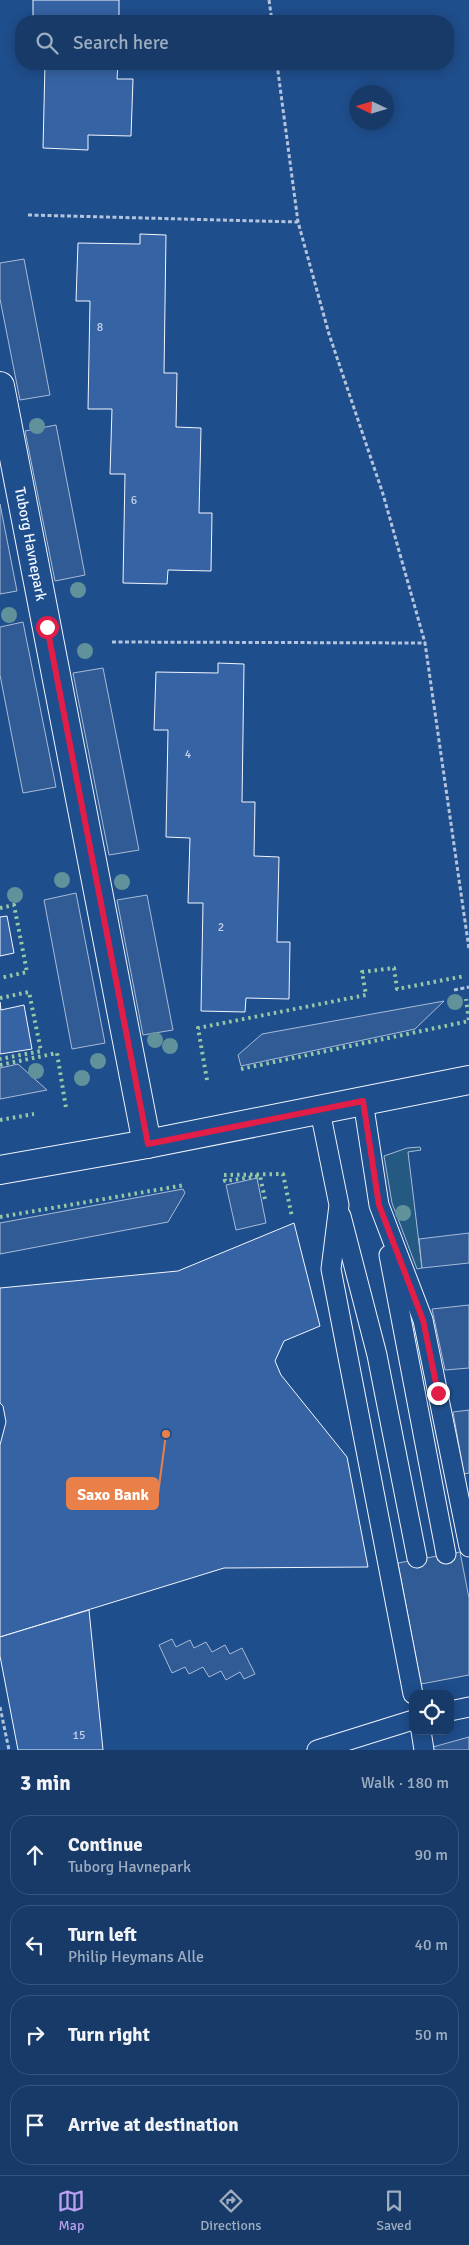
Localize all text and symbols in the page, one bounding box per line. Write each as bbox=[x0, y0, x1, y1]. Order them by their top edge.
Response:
search box bbox=[15, 15, 454, 70]
icon: search bbox=[33, 29, 61, 57]
text: Search here bbox=[73, 31, 169, 55]
north arrow bbox=[349, 85, 394, 130]
house number: 8 bbox=[97, 320, 103, 335]
street label: Tuborg Havnepark bbox=[11, 486, 51, 603]
house number: 6 bbox=[131, 493, 137, 508]
route start bbox=[36, 616, 59, 639]
house number: 4 bbox=[185, 747, 192, 762]
house number: 2 bbox=[218, 920, 224, 935]
route end bbox=[427, 1382, 450, 1405]
callout: Saxo Bank bbox=[67, 1478, 158, 1509]
text: Saxo Bank bbox=[77, 1485, 149, 1505]
map controls bbox=[409, 1690, 454, 1735]
button: locate bbox=[409, 1690, 454, 1735]
house number: 15 bbox=[73, 1728, 85, 1743]
text: 3 min bbox=[20, 1770, 71, 1796]
text: Walk · 180 m bbox=[361, 1773, 449, 1793]
text: Continue bbox=[68, 1833, 143, 1857]
icon: ahead bbox=[21, 1841, 49, 1869]
text: 90 m bbox=[414, 1845, 448, 1865]
text: Tuborg Havnepark bbox=[68, 1857, 191, 1877]
text: Turn left bbox=[68, 1923, 137, 1947]
icon: left bbox=[21, 1931, 49, 1959]
text: 40 m bbox=[414, 1935, 448, 1955]
text: Philip Heymans Alle bbox=[68, 1947, 204, 1967]
icon: right bbox=[21, 2021, 49, 2049]
text: Turn right bbox=[68, 2023, 150, 2047]
text: 50 m bbox=[414, 2025, 448, 2045]
icon: arrive bbox=[21, 2111, 49, 2139]
text: Arrive at destination bbox=[68, 2113, 239, 2137]
tab: Map bbox=[57, 2187, 85, 2234]
tab: Directions bbox=[200, 2187, 261, 2234]
tab: Saved bbox=[376, 2187, 412, 2234]

